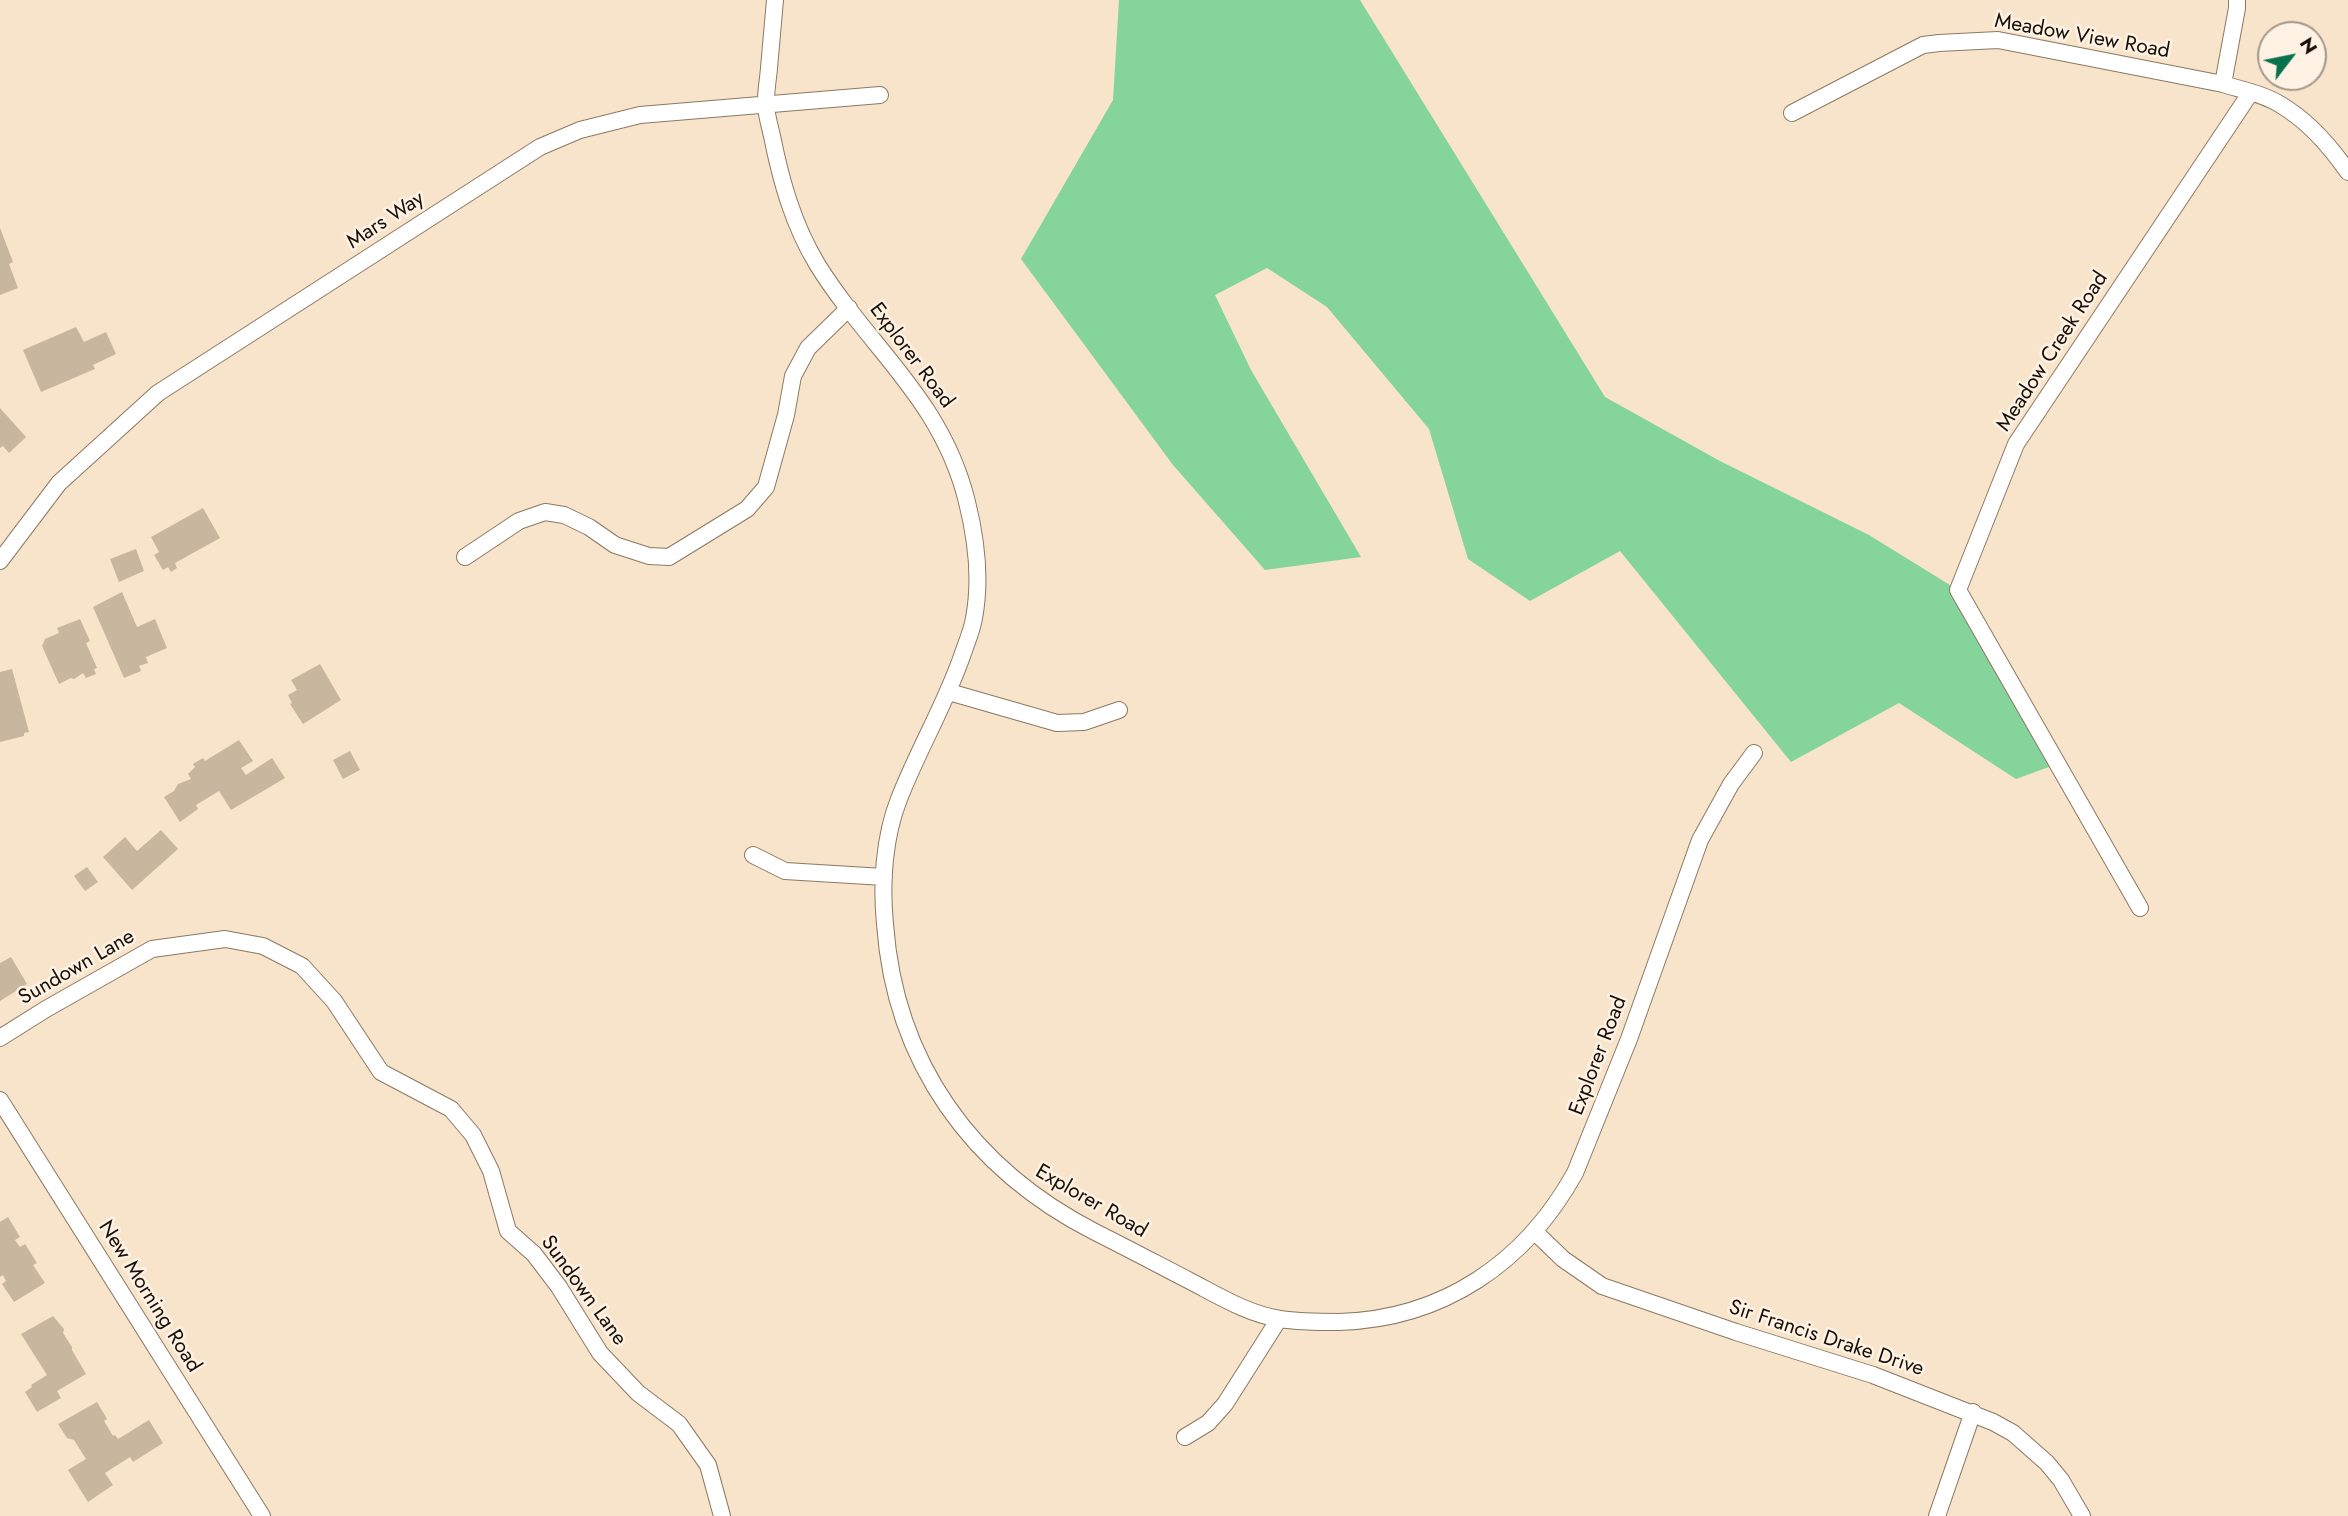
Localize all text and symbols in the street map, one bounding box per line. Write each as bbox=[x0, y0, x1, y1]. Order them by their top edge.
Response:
street label: Meadow View Road bbox=[1992, 9, 2172, 65]
north arrow bbox=[2257, 21, 2327, 91]
text: N bbox=[2293, 32, 2324, 59]
street label: Mars Way bbox=[343, 187, 429, 255]
street label: Meadow Creek Road bbox=[1992, 267, 2114, 437]
street label: Explorer Road bbox=[863, 298, 959, 414]
street label: Sundown Lane bbox=[15, 925, 139, 1011]
street label: Explorer Road bbox=[1565, 993, 1633, 1119]
street label: Explorer Road bbox=[1031, 1160, 1151, 1244]
street label: New Morning Road bbox=[92, 1216, 206, 1378]
street label: Sundown Lane bbox=[535, 1231, 631, 1351]
street label: Sir Francis Drake Drive bbox=[1725, 1296, 1927, 1382]

